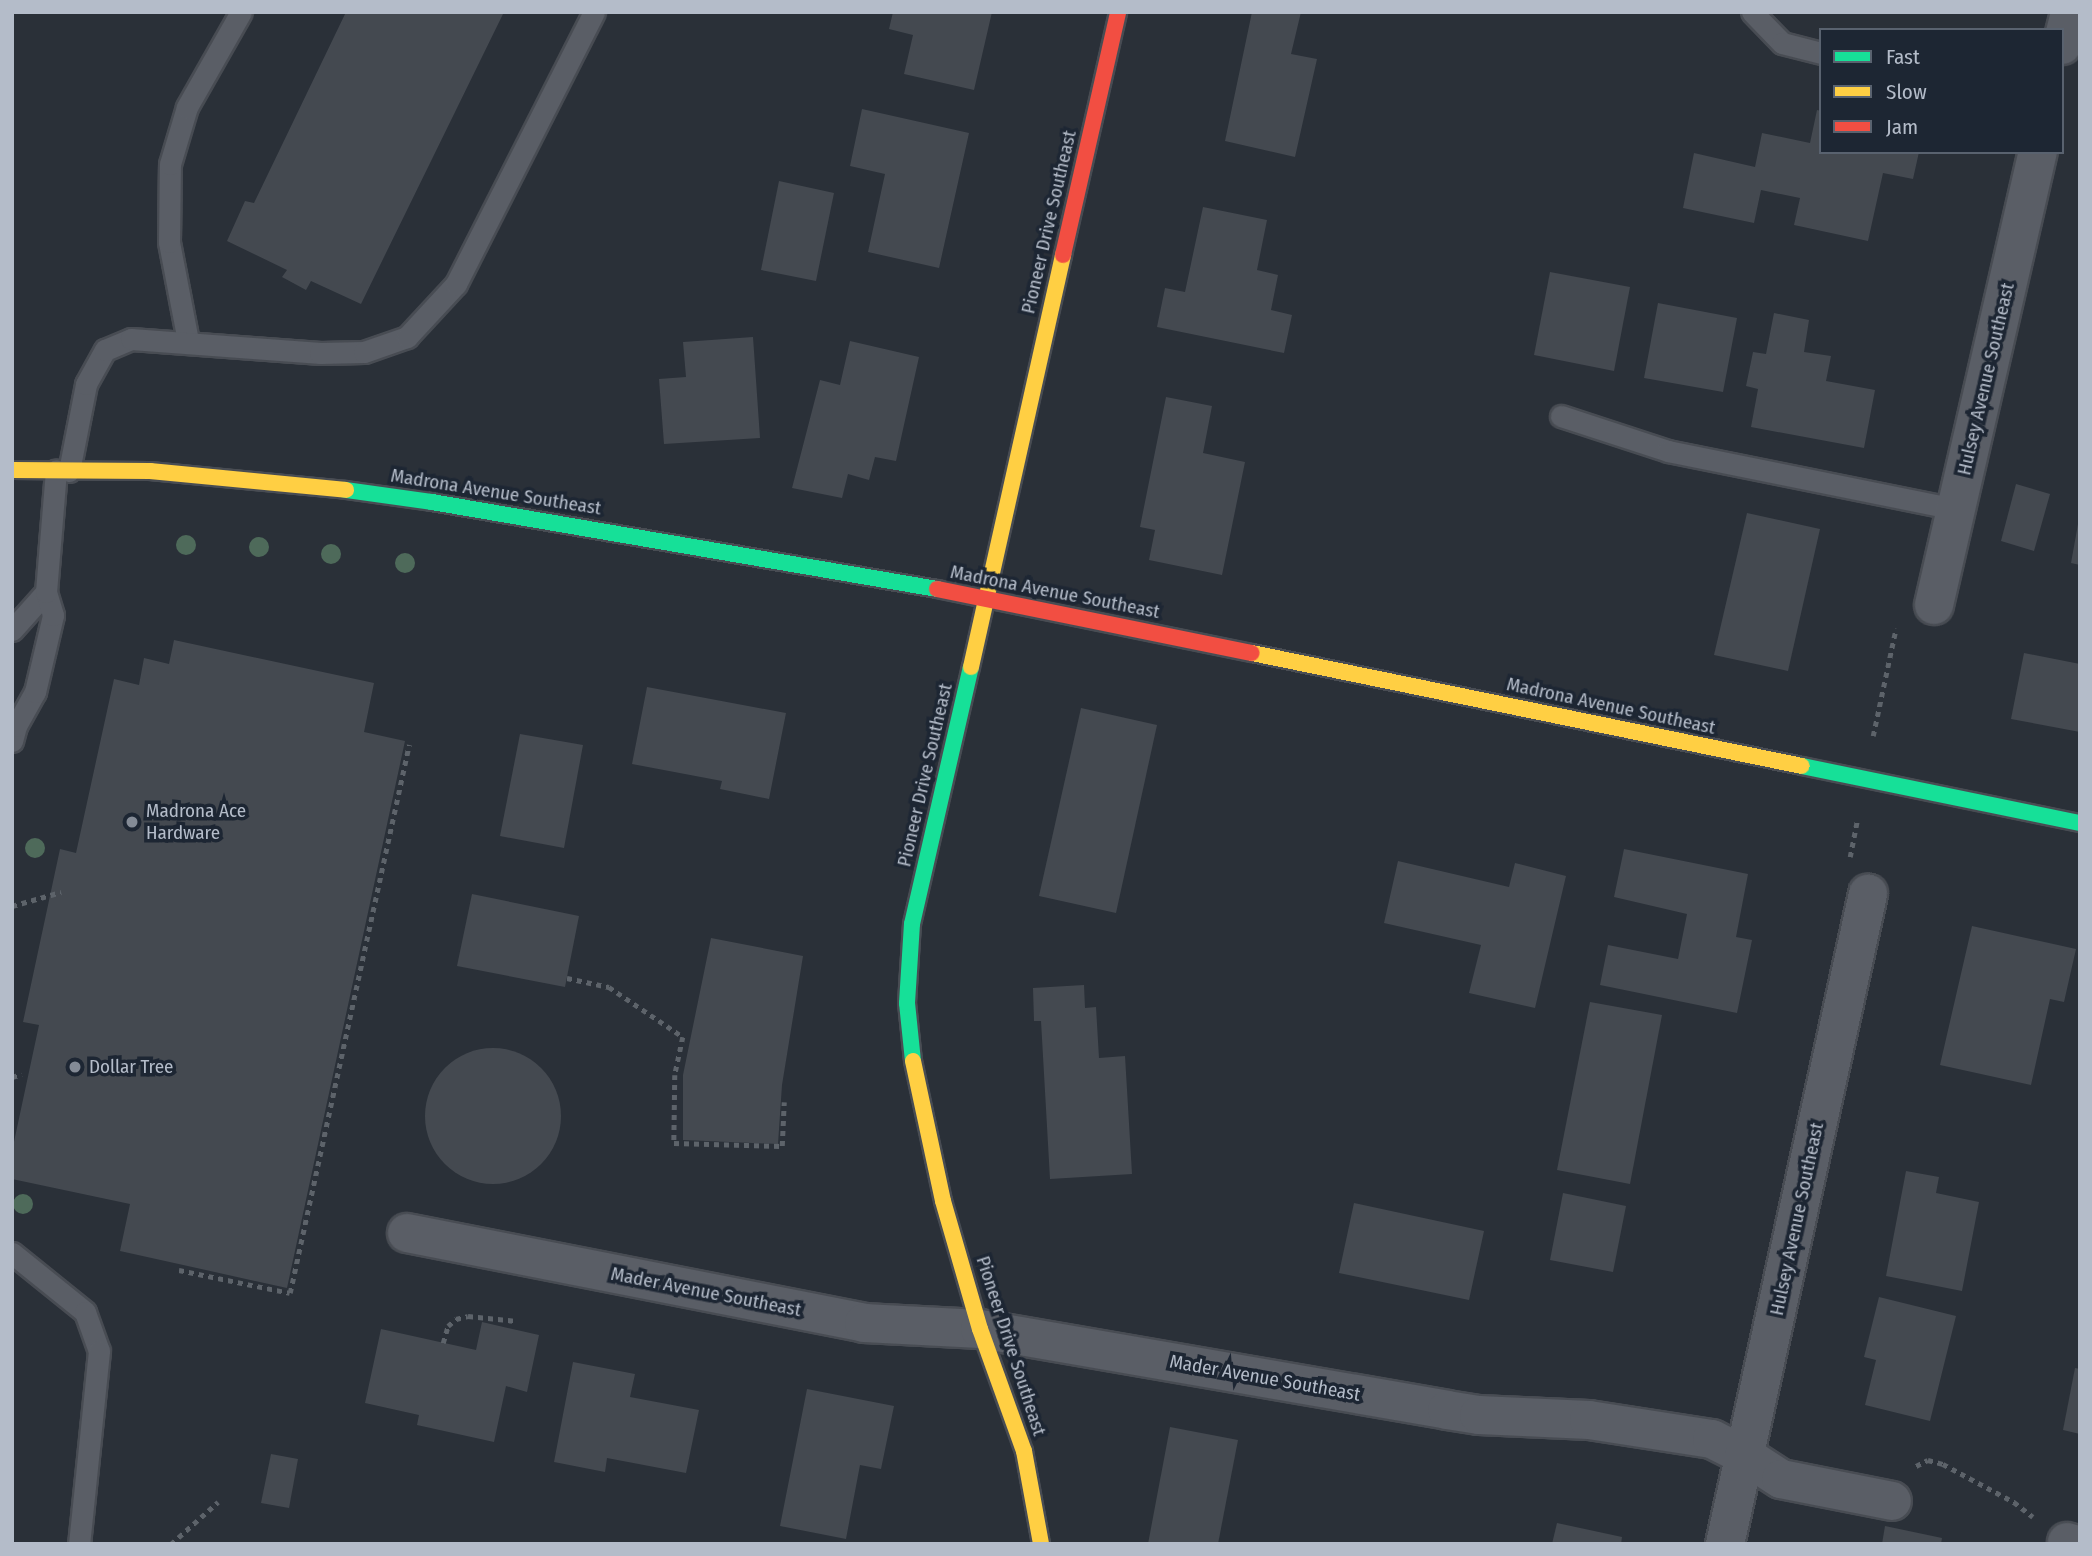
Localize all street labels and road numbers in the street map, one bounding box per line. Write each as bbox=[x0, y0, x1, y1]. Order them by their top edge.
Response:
street label: Pioneer Drive Southeast bbox=[1017, 128, 1081, 316]
street label: Hulsey Avenue Southeast bbox=[1953, 281, 2019, 477]
street label: Madrona Avenue Southeast bbox=[389, 464, 603, 520]
street label: Madrona Avenue Southeast bbox=[948, 561, 1162, 623]
street label: Madrona Avenue Southeast bbox=[1505, 673, 1717, 739]
street label: Pioneer Drive Southeast bbox=[893, 681, 957, 869]
street label: Hulsey Avenue Southeast bbox=[1765, 1120, 1829, 1318]
street label: Pioneer Drive Southeast bbox=[971, 1253, 1051, 1439]
street label: Mader Avenue Southeast bbox=[609, 1262, 803, 1322]
street label: Mader Avenue Southeast bbox=[1168, 1350, 1362, 1406]

